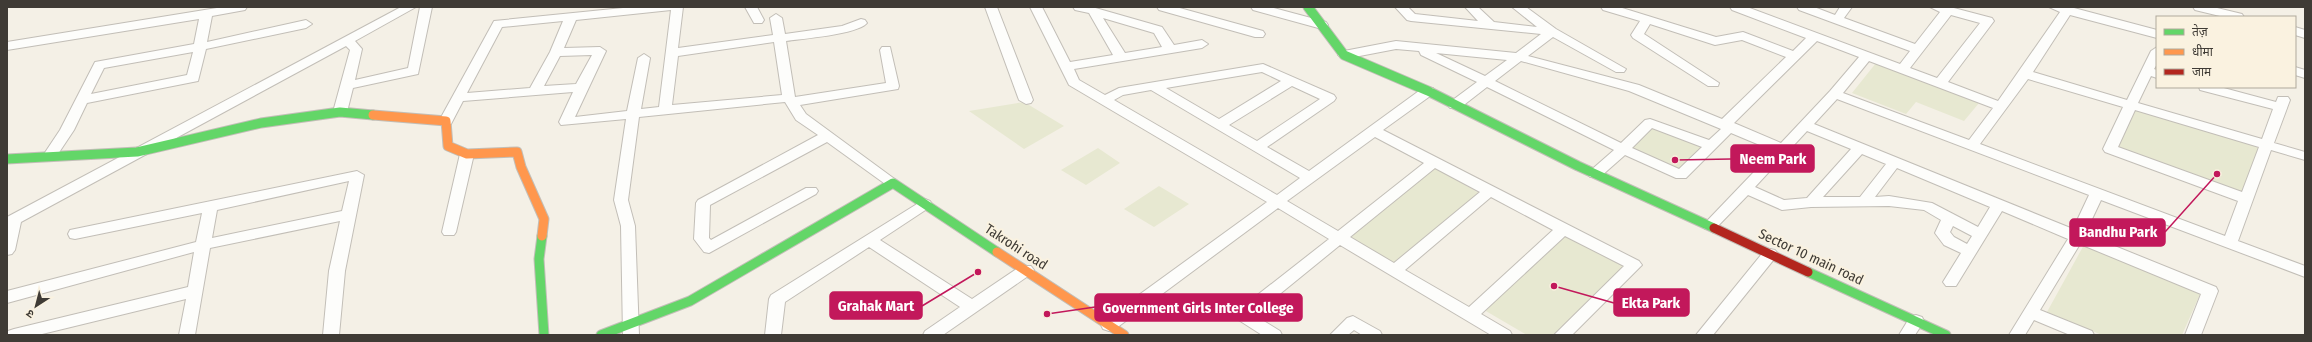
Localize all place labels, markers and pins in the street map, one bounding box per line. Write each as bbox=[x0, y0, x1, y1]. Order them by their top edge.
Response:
callout: Neem Park bbox=[1731, 145, 1814, 172]
callout: Bandhu Park bbox=[2070, 219, 2165, 246]
callout: Ekta Park bbox=[1614, 289, 1689, 316]
callout: Grahak Mart bbox=[830, 292, 922, 319]
callout: Government Girls Inter College bbox=[1095, 294, 1302, 321]

